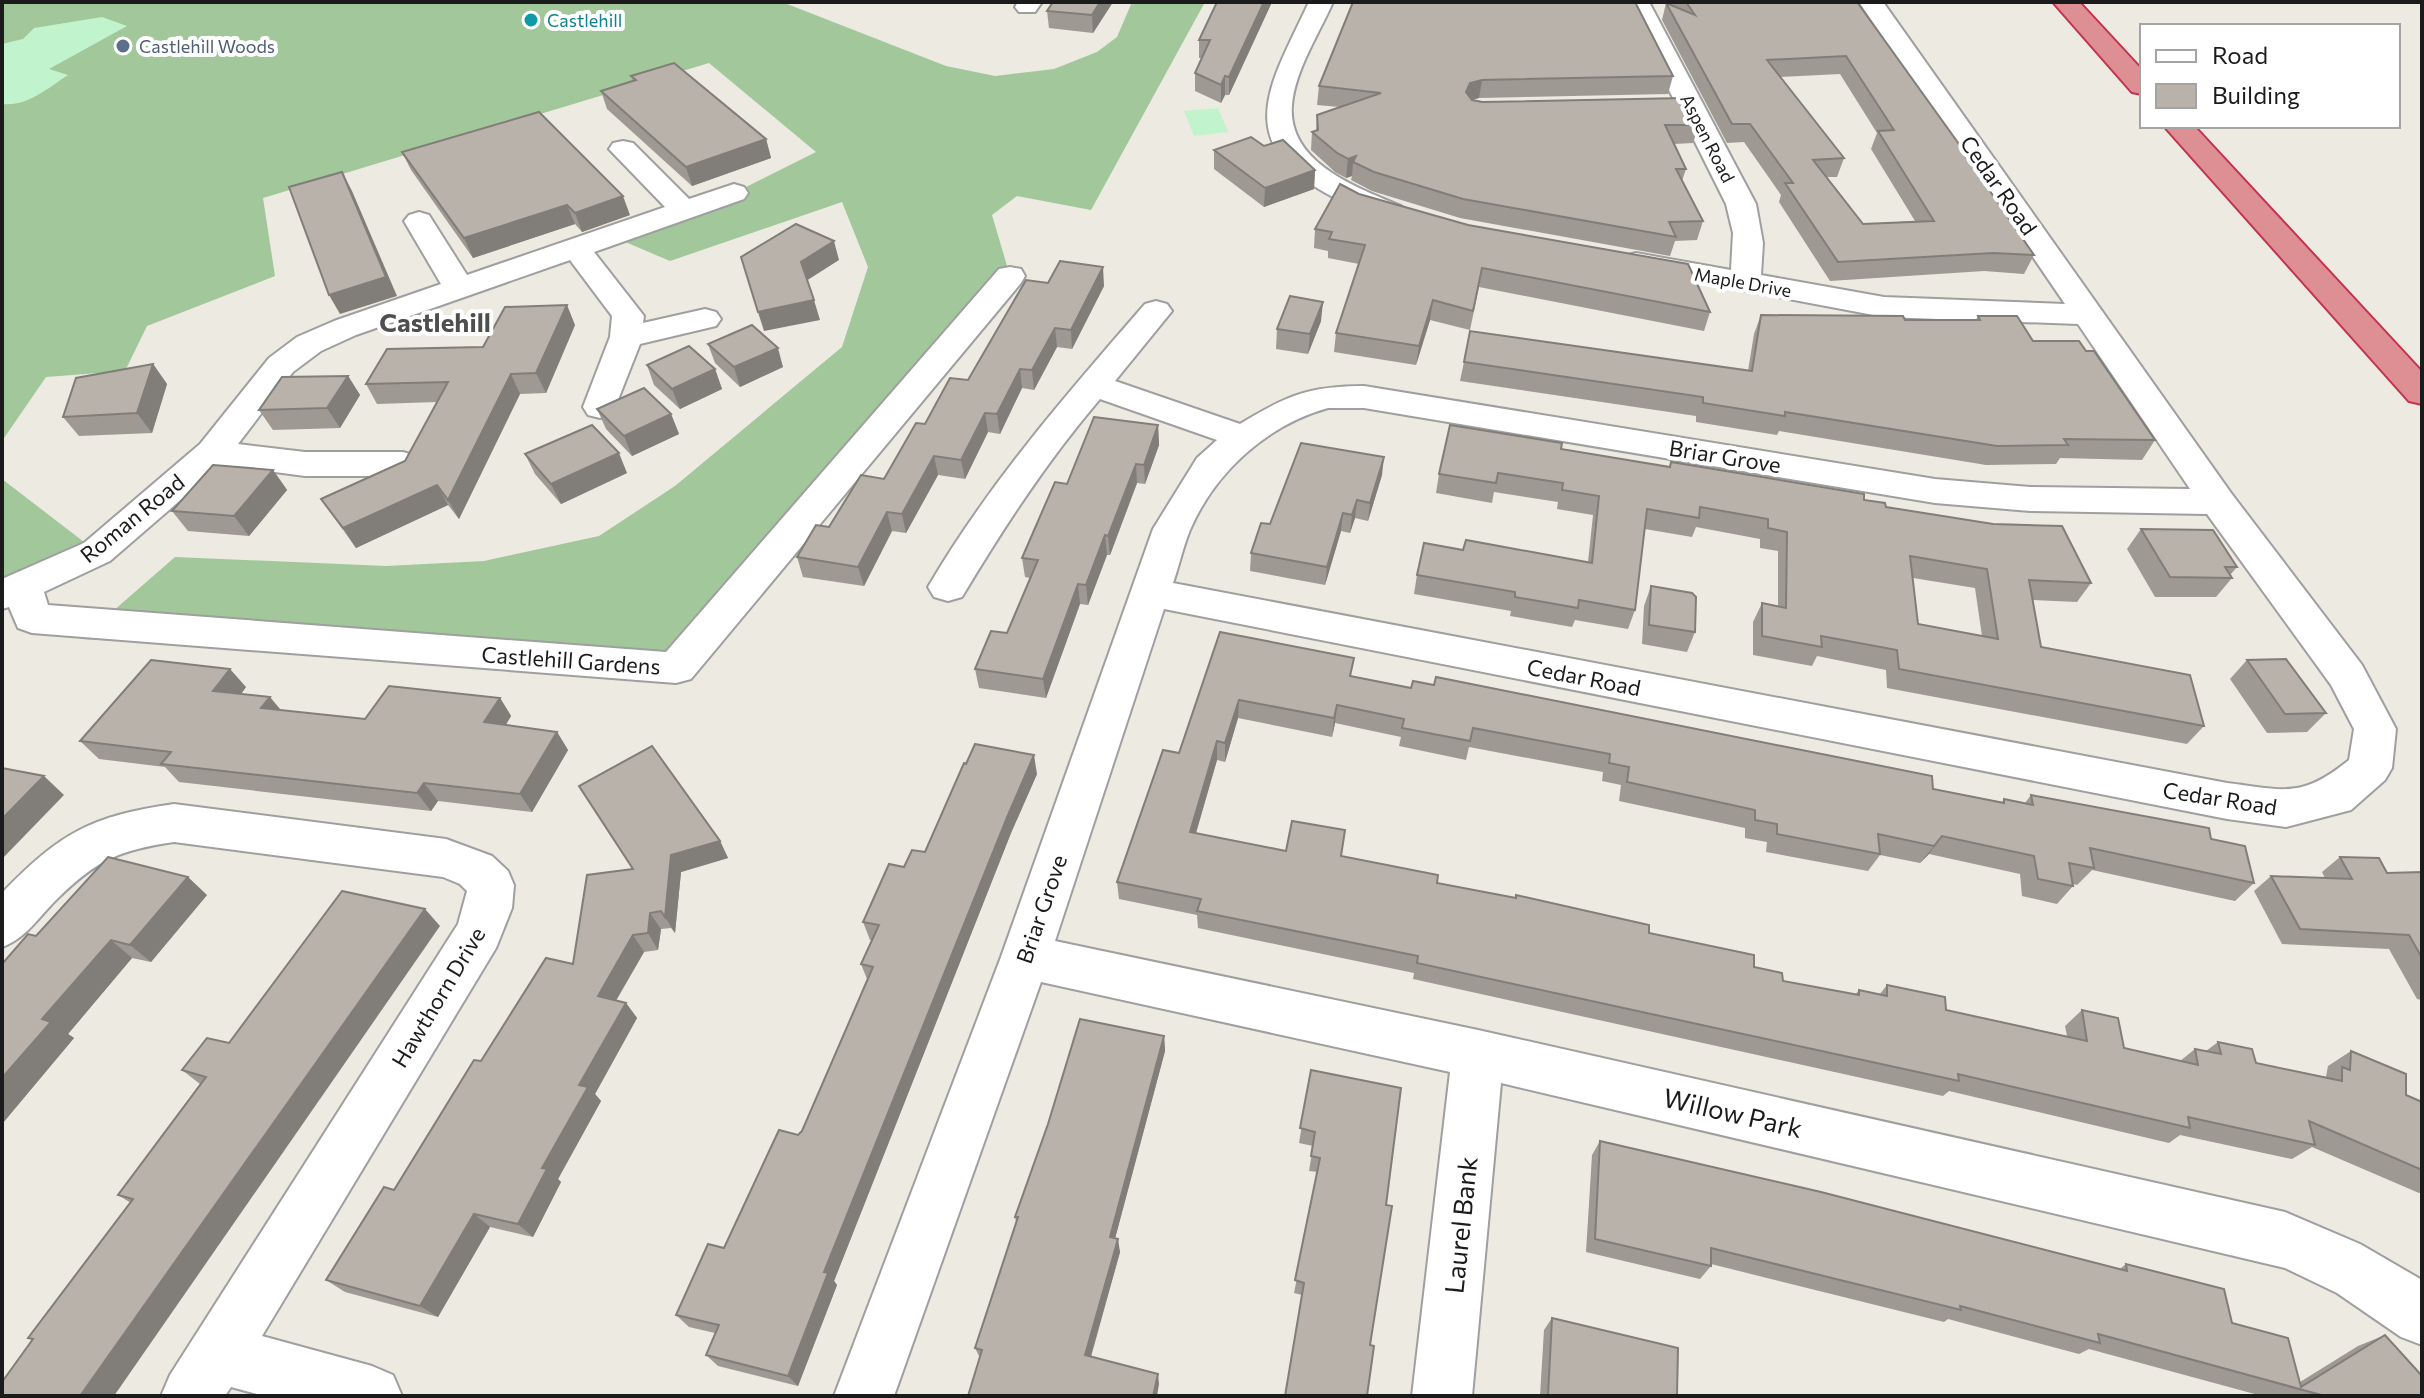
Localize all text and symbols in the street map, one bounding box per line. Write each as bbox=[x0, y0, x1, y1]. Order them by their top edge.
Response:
place label: Castlehill bbox=[547, 9, 622, 31]
marker: Castlehill bbox=[522, 11, 540, 29]
legend bbox=[2140, 24, 2400, 128]
place label: Castlehill Woods bbox=[139, 35, 275, 57]
marker: Castlehill Woods bbox=[114, 37, 132, 55]
text: Road bbox=[2212, 40, 2268, 69]
text: Building bbox=[2212, 80, 2300, 109]
street label: Aspen Road bbox=[1676, 90, 1740, 186]
street label: Cedar Road bbox=[1955, 130, 2043, 240]
street label: Maple Drive bbox=[1693, 263, 1793, 301]
district label: Castlehill bbox=[379, 306, 491, 337]
street label: Briar Grove bbox=[1667, 434, 1783, 478]
street label: Roman Road bbox=[75, 468, 189, 568]
street label: Castlehill Gardens bbox=[481, 640, 661, 680]
street label: Cedar Road bbox=[1525, 653, 1643, 701]
street label: Cedar Road bbox=[2161, 776, 2279, 820]
street label: Briar Grove bbox=[1010, 851, 1072, 967]
street label: Hawthorn Drive bbox=[386, 922, 490, 1072]
street label: Willow Park bbox=[1660, 1081, 1806, 1143]
street label: Laurel Bank bbox=[1437, 1155, 1483, 1295]

